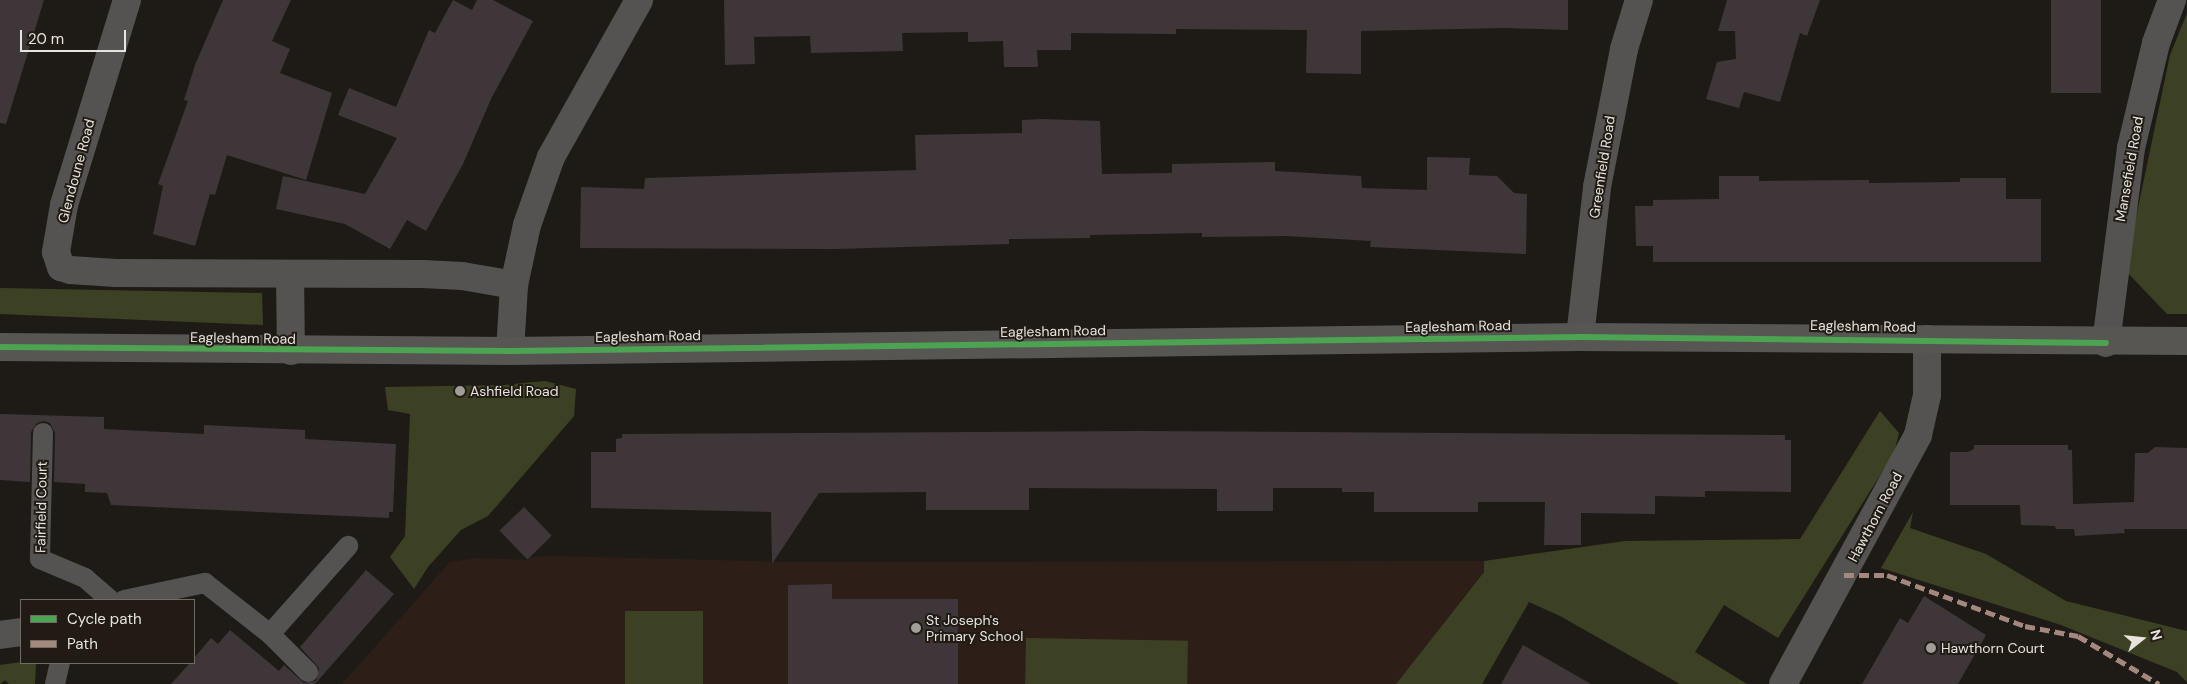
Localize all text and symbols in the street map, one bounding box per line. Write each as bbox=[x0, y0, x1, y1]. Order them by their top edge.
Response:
scale bar bbox=[22, 20, 129, 52]
text: 20 m bbox=[28, 29, 64, 49]
street label: Greenfield Road bbox=[1586, 115, 1618, 219]
street label: Mansefield Road bbox=[2111, 115, 2147, 223]
street label: Glendoune Road bbox=[54, 117, 98, 225]
street label: Eaglesham Road bbox=[1405, 317, 1511, 335]
street label: Eaglesham Road bbox=[1810, 317, 1916, 335]
street label: Eaglesham Road bbox=[1000, 322, 1106, 340]
street label: Eaglesham Road bbox=[595, 327, 701, 345]
street label: Eaglesham Road bbox=[190, 329, 296, 347]
place label: Ashfield Road bbox=[470, 383, 558, 399]
marker: Ashfield Road bbox=[454, 385, 466, 397]
street label: Fairfield Court bbox=[32, 461, 50, 553]
street label: Hawthorn Road bbox=[1844, 469, 1906, 565]
legend bbox=[20, 599, 195, 664]
text: Cycle path bbox=[67, 609, 142, 629]
place label: St Joseph's Primary School bbox=[926, 612, 1023, 644]
north arrow bbox=[2117, 614, 2167, 664]
marker: St Joseph's Primary School bbox=[910, 622, 922, 634]
text: N bbox=[2146, 627, 2166, 642]
text: Path bbox=[67, 634, 98, 654]
place label: Hawthorn Court bbox=[1941, 640, 2045, 656]
marker: Hawthorn Court bbox=[1925, 642, 1937, 654]

